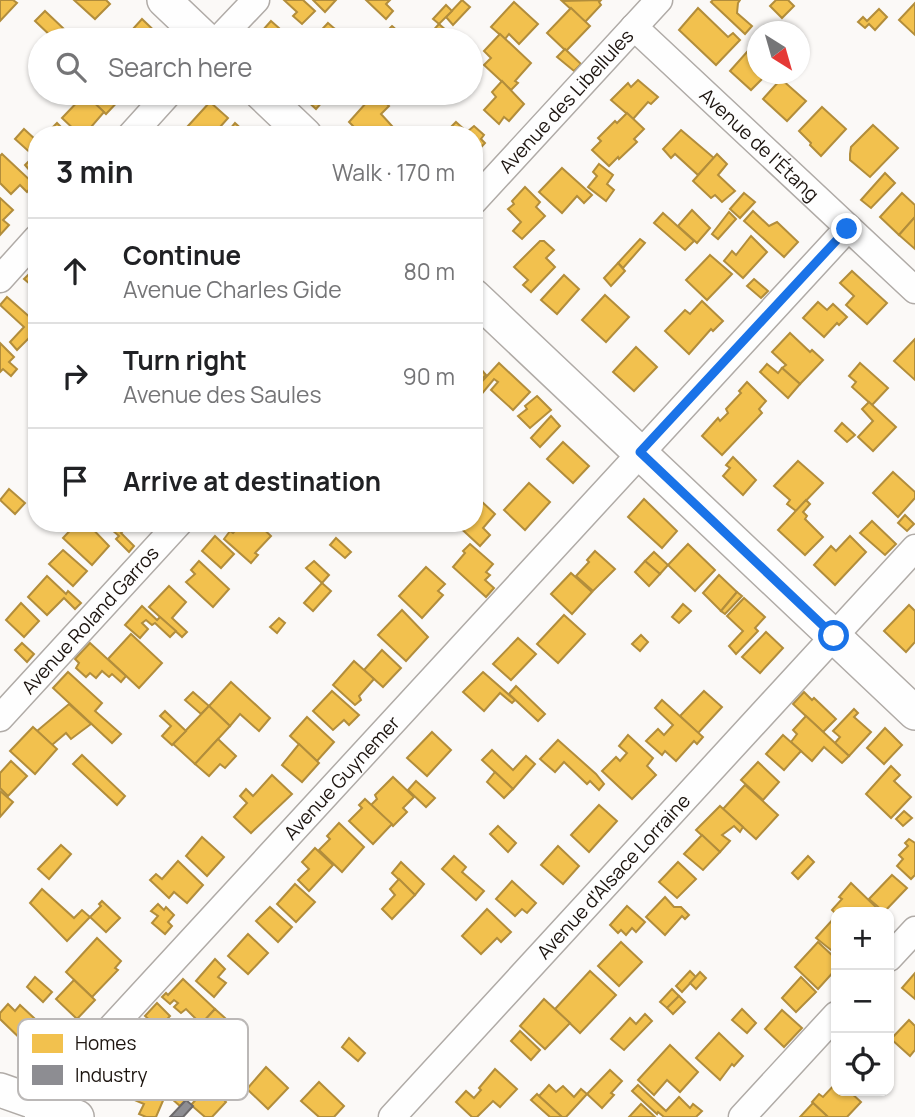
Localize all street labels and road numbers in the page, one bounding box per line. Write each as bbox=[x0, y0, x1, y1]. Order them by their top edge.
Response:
street label: Avenue des Libellules bbox=[493, 23, 639, 179]
street label: Avenue de l'Étang bbox=[694, 82, 825, 207]
street label: Avenue Roland Garros bbox=[15, 540, 164, 700]
street label: Avenue Guynemer bbox=[278, 710, 405, 845]
street label: Avenue d'Alsace Lorraine bbox=[531, 788, 696, 964]

